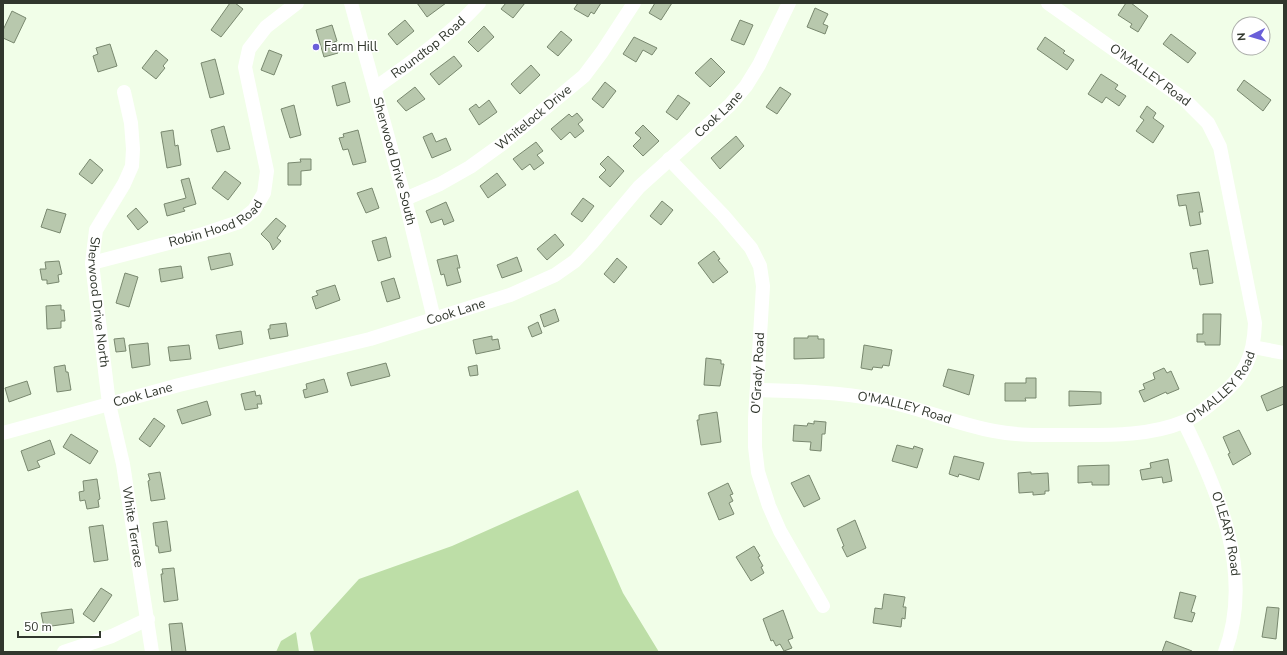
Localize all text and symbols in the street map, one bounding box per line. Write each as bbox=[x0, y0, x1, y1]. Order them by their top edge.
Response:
street label: Roundtop Road bbox=[387, 12, 470, 83]
north arrow bbox=[1231, 16, 1271, 56]
text: N bbox=[1234, 32, 1249, 42]
place label: Farm Hill bbox=[324, 38, 378, 56]
street label: O'MALLEY Road bbox=[1106, 39, 1194, 111]
marker: Farm Hill bbox=[311, 42, 321, 52]
street label: Whitelock Drive bbox=[492, 81, 576, 155]
street label: Cook Lane bbox=[690, 87, 747, 142]
street label: Sherwood Drive South bbox=[368, 95, 420, 227]
street label: Robin Hood Road bbox=[167, 196, 267, 252]
street label: Sherwood Drive North bbox=[83, 236, 114, 368]
street label: Cook Lane bbox=[424, 294, 488, 330]
street label: O'Grady Road bbox=[747, 332, 769, 414]
street label: O'MALLEY Road bbox=[1183, 349, 1260, 428]
street label: Cook Lane bbox=[111, 378, 175, 412]
street label: O'MALLEY Road bbox=[856, 387, 954, 428]
street label: White Terrace bbox=[118, 485, 148, 569]
street label: O'LEARY Road bbox=[1207, 489, 1244, 577]
scale bar bbox=[18, 613, 100, 639]
text: 50 m bbox=[24, 619, 52, 635]

